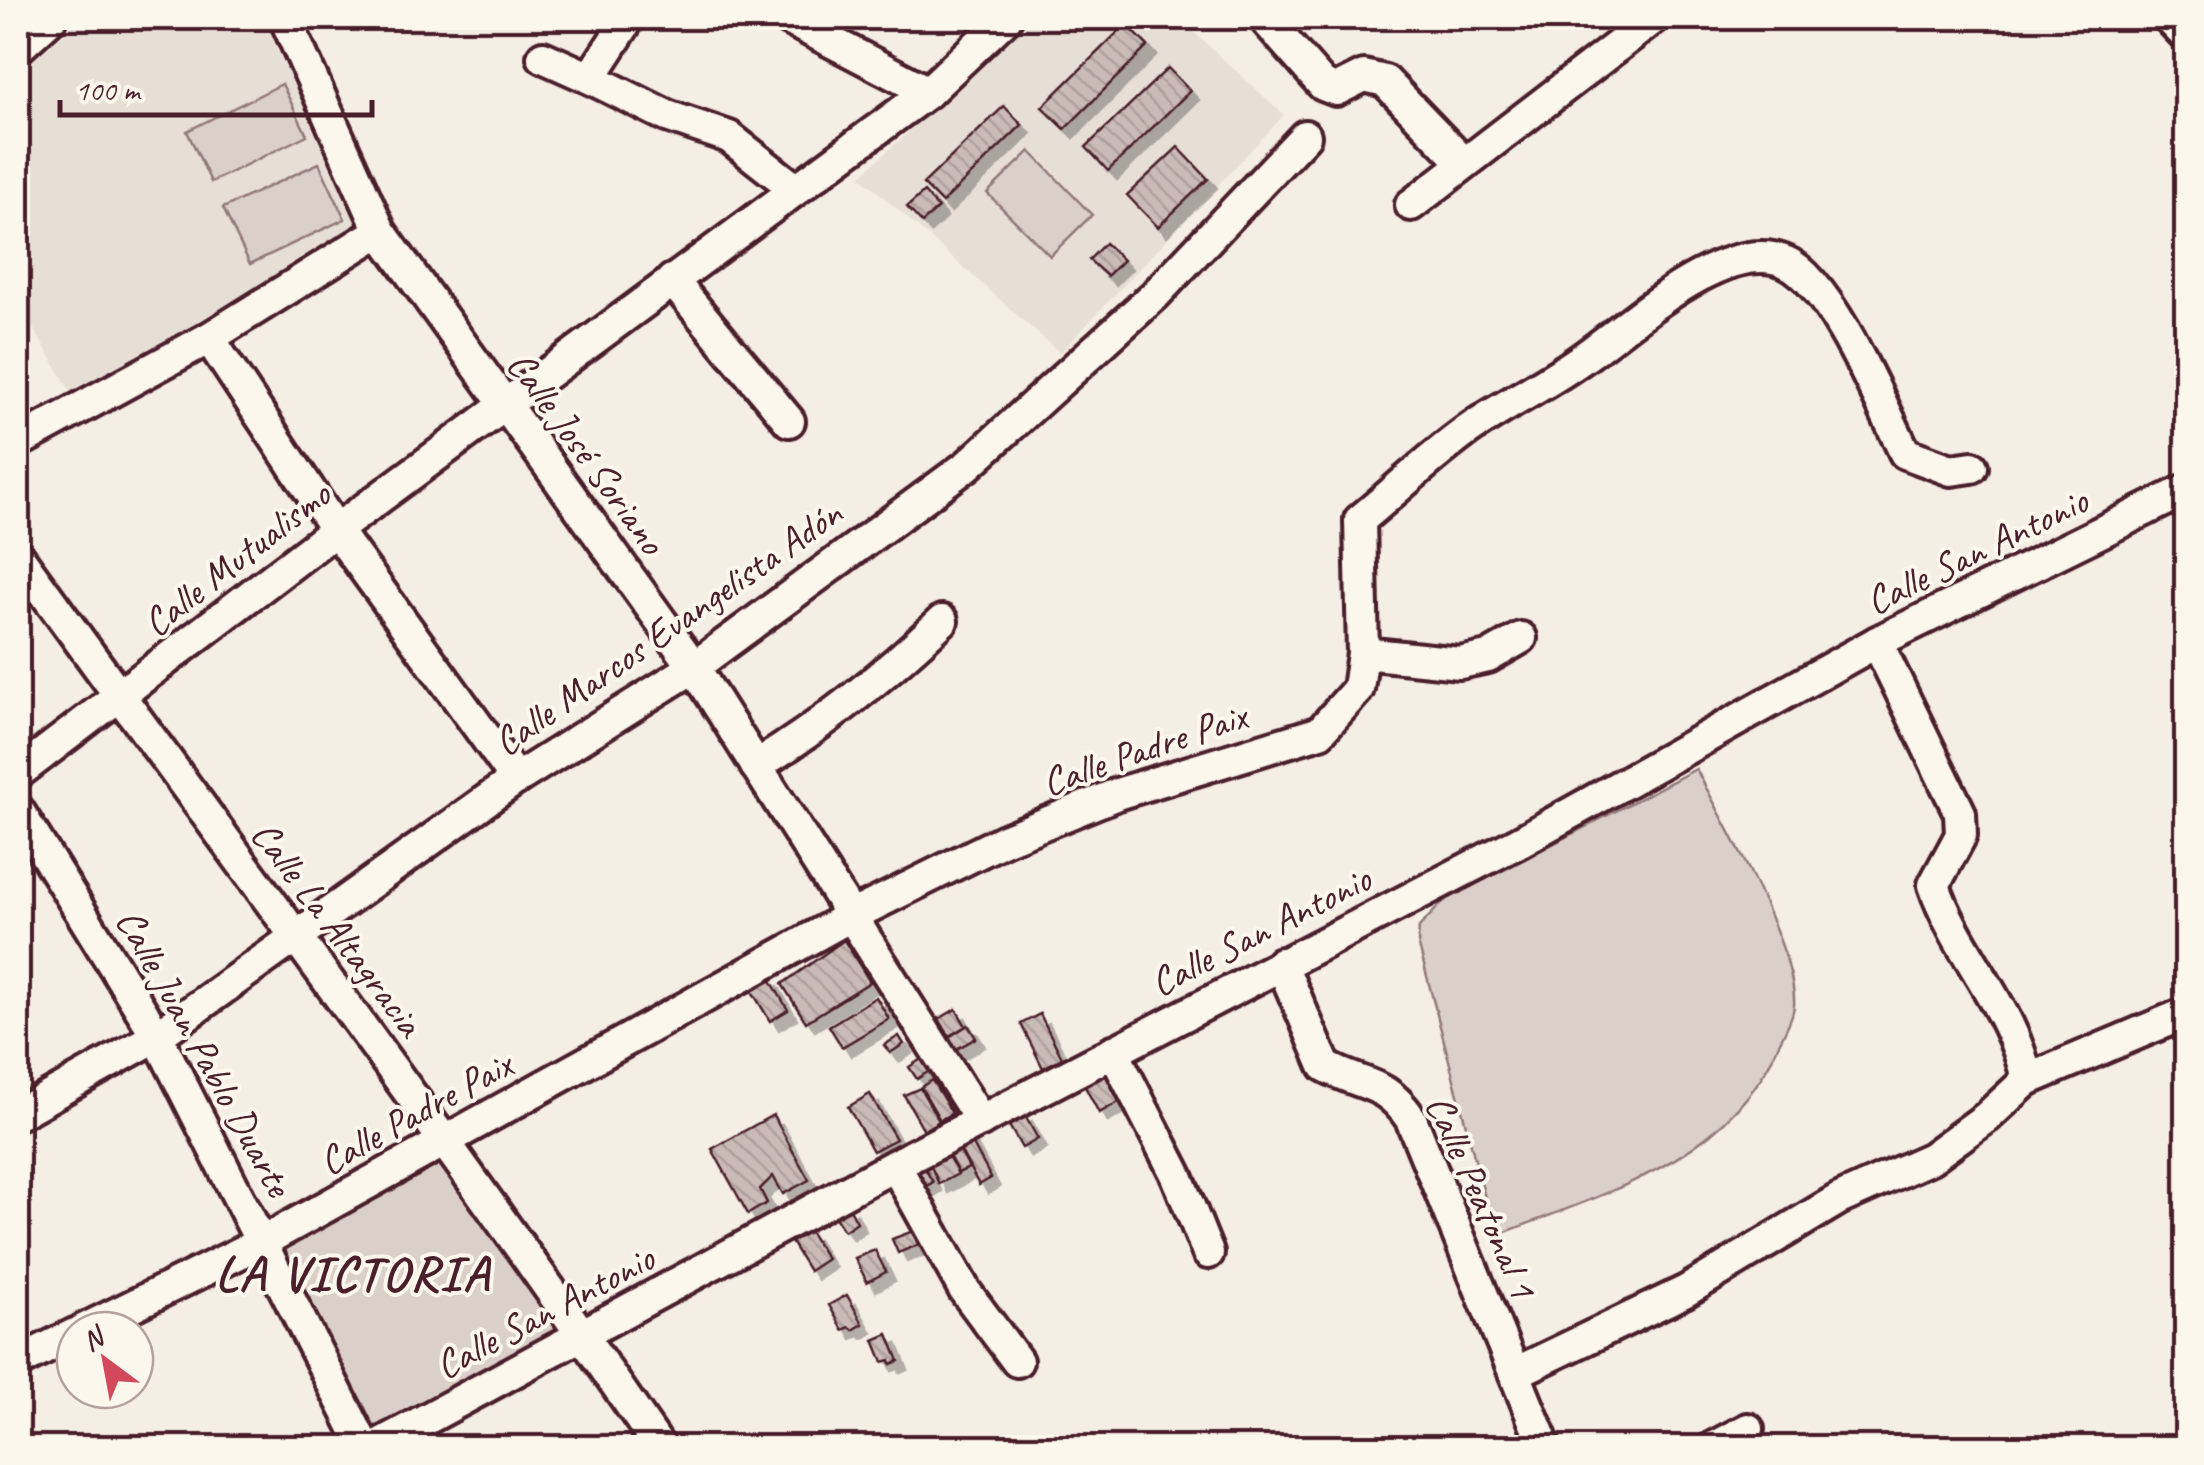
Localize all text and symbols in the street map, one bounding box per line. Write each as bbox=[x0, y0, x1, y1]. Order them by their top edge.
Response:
scale bar bbox=[60, 55, 372, 117]
text: 100 m bbox=[75, 71, 142, 109]
street label: Calle José Soriano bbox=[496, 341, 678, 565]
street label: Calle Mutualismo bbox=[133, 469, 342, 648]
street label: Calle San Antonio bbox=[1857, 475, 2097, 626]
street label: Calle Marcos Evangelista Adón bbox=[484, 488, 852, 767]
street label: Calle Padre Paix bbox=[1035, 690, 1256, 807]
street label: Calle La Altagracia bbox=[240, 811, 436, 1048]
street label: Calle San Antonio bbox=[1142, 853, 1381, 1008]
street label: Calle Juan Pablo Duarte bbox=[105, 900, 305, 1207]
street label: Calle Padre Paix bbox=[310, 1038, 524, 1186]
street label: Calle Peatonal 1 bbox=[1414, 1087, 1549, 1308]
street label: Calle San Antonio bbox=[426, 1232, 664, 1390]
district label: LA VICTORIA bbox=[215, 1242, 492, 1305]
north arrow bbox=[55, 1310, 155, 1410]
text: N bbox=[75, 1317, 113, 1359]

